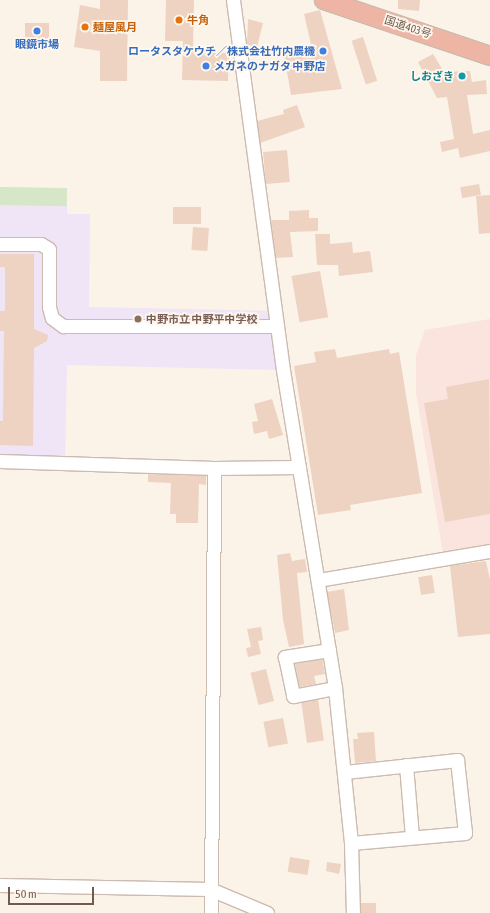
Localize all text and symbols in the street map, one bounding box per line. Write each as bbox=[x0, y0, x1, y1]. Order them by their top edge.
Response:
place label: 牛角 bbox=[187, 13, 209, 27]
street label: 国道403号 bbox=[383, 13, 433, 41]
marker: 牛角 bbox=[174, 15, 184, 25]
place label: 麺屋風月 bbox=[93, 20, 137, 34]
marker: 麺屋風月 bbox=[80, 22, 90, 32]
marker: 眼鏡市場 bbox=[32, 26, 42, 36]
place label: 眼鏡市場 bbox=[15, 37, 59, 51]
place label: ロータスタケウチ／株式会社竹内農機 bbox=[128, 44, 315, 58]
marker: ロータスタケウチ／株式会社竹内農機 bbox=[318, 46, 328, 56]
place label: メガネのナガタ 中野店 bbox=[214, 59, 326, 73]
marker: メガネのナガタ 中野店 bbox=[201, 61, 211, 71]
place label: しおざき bbox=[410, 69, 454, 83]
marker: しおざき bbox=[457, 71, 467, 81]
place label: 中野市立 中野平中学校 bbox=[146, 312, 258, 326]
marker: 中野市立 中野平中学校 bbox=[133, 314, 143, 324]
scale bar bbox=[10, 879, 96, 905]
text: 50 m bbox=[15, 887, 37, 901]

